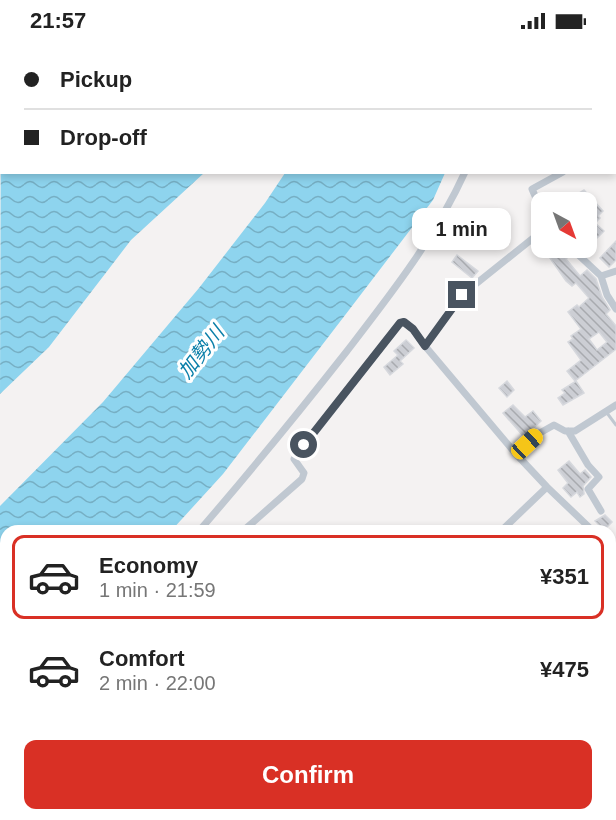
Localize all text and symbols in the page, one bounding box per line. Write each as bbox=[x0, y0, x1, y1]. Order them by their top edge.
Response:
text: 21:57 bbox=[30, 8, 86, 33]
text: Pickup bbox=[60, 67, 132, 92]
text: Drop-off bbox=[60, 125, 147, 150]
north arrow bbox=[531, 192, 597, 258]
map controls bbox=[531, 192, 597, 258]
callout: 1 min bbox=[412, 208, 512, 250]
text: 1 min bbox=[435, 218, 488, 240]
route end bbox=[448, 281, 475, 308]
water label: 加勢川 bbox=[174, 320, 229, 382]
car bbox=[508, 425, 546, 463]
route start bbox=[290, 431, 317, 458]
icon: car bbox=[27, 550, 81, 604]
text: Economy bbox=[99, 553, 198, 578]
text: ¥351 bbox=[540, 564, 589, 589]
text: 1 min · 21:59 bbox=[99, 579, 216, 601]
icon: car bbox=[27, 643, 81, 697]
text: Comfort bbox=[99, 646, 185, 671]
text: ¥475 bbox=[540, 657, 589, 682]
text: 2 min · 22:00 bbox=[99, 672, 216, 694]
button: Confirm bbox=[24, 740, 592, 809]

